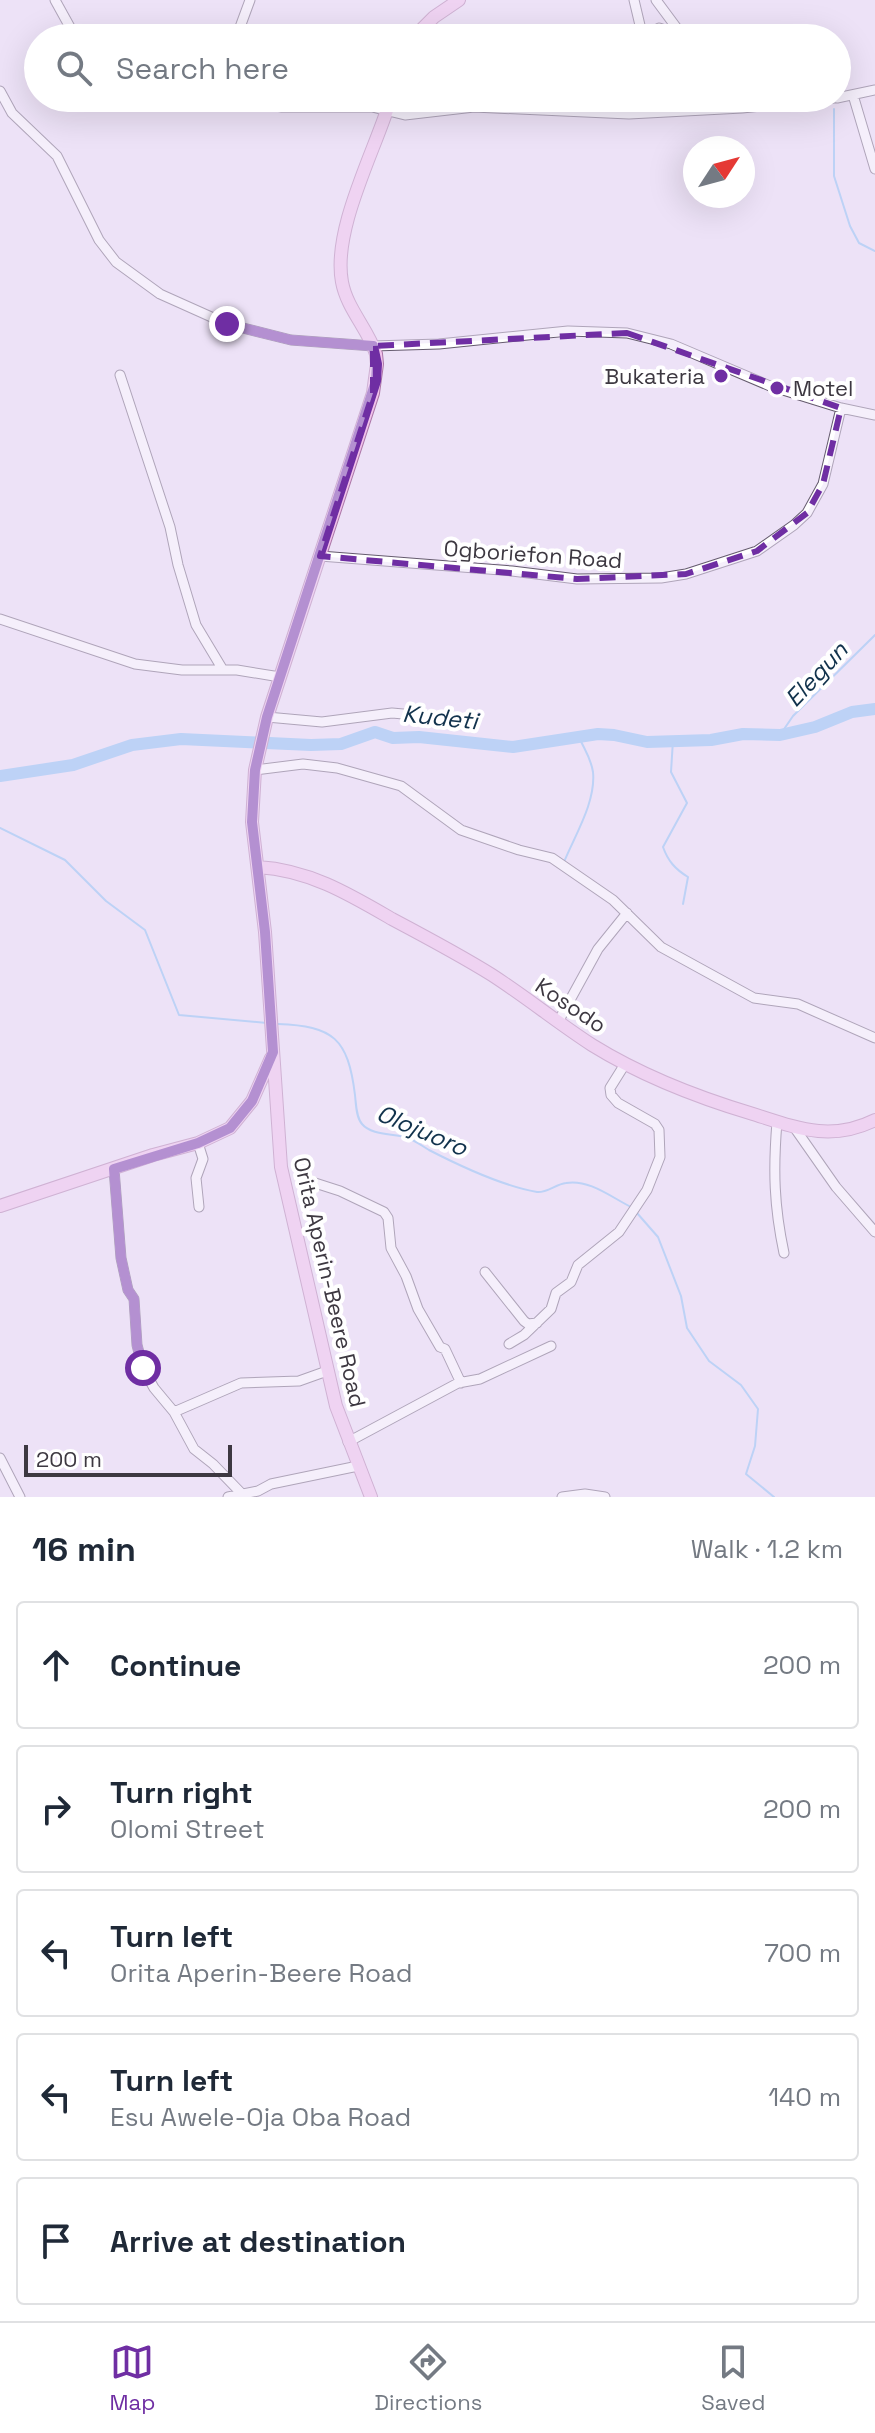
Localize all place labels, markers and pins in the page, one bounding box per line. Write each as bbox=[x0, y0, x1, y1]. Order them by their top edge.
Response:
place label: Bukateria bbox=[604, 362, 705, 390]
marker: Bukateria bbox=[712, 367, 730, 385]
place label: Motel bbox=[793, 374, 853, 402]
marker: Motel bbox=[768, 379, 786, 397]

